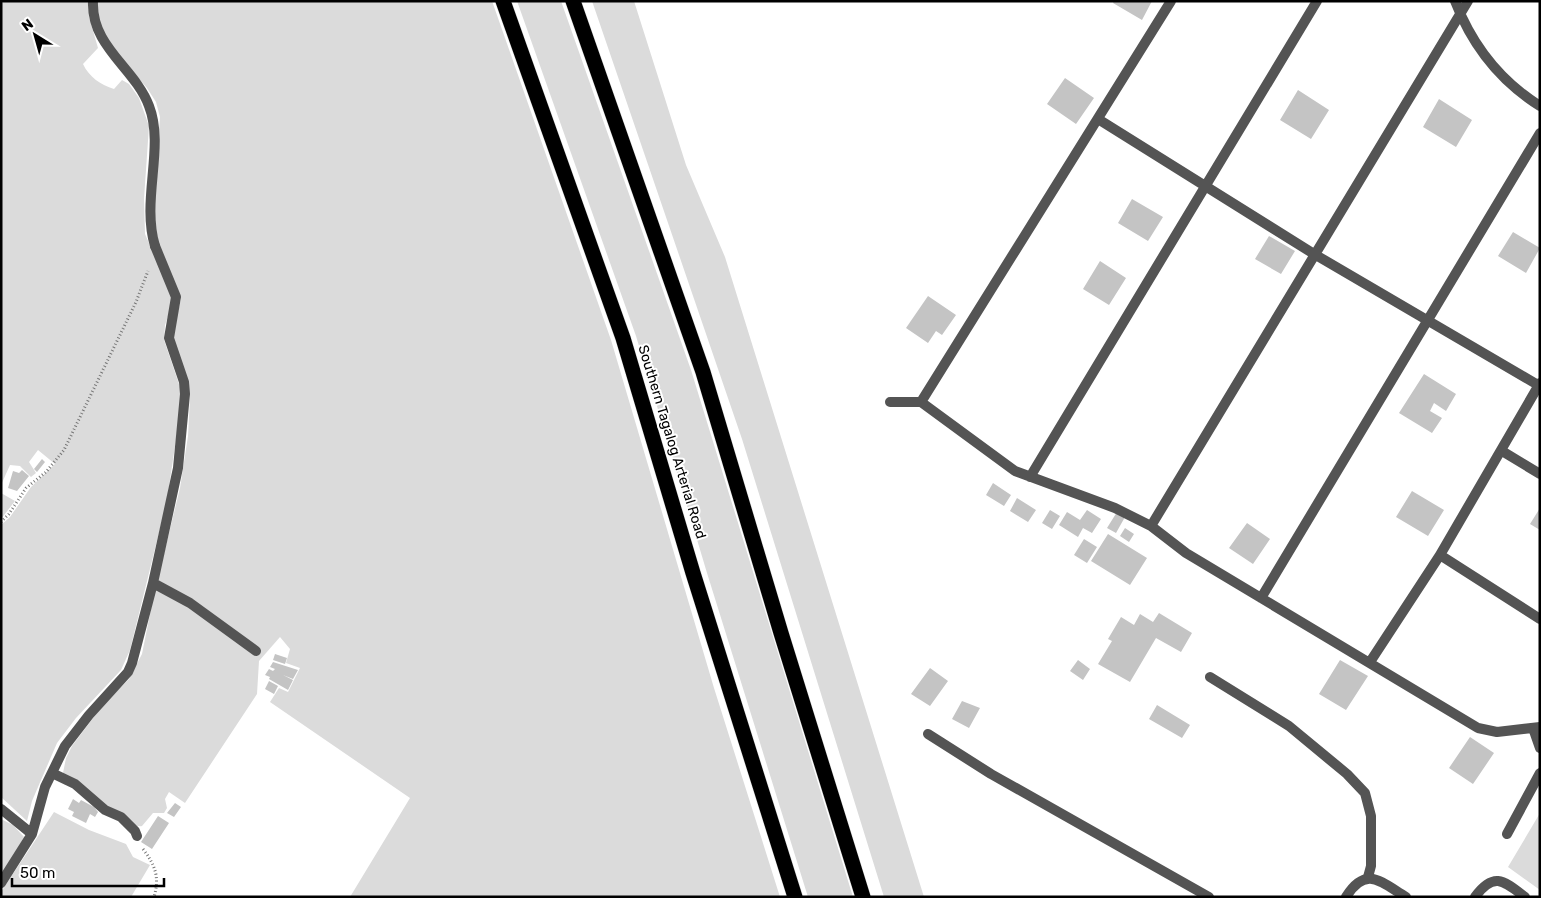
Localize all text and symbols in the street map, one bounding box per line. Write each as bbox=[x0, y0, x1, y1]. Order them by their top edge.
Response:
north arrow bbox=[10, 10, 60, 60]
text: N bbox=[18, 15, 37, 35]
street label: Southern Tagalog Arterial Road bbox=[634, 343, 710, 541]
scale bar bbox=[12, 856, 165, 888]
text: 50 m bbox=[20, 864, 55, 882]

